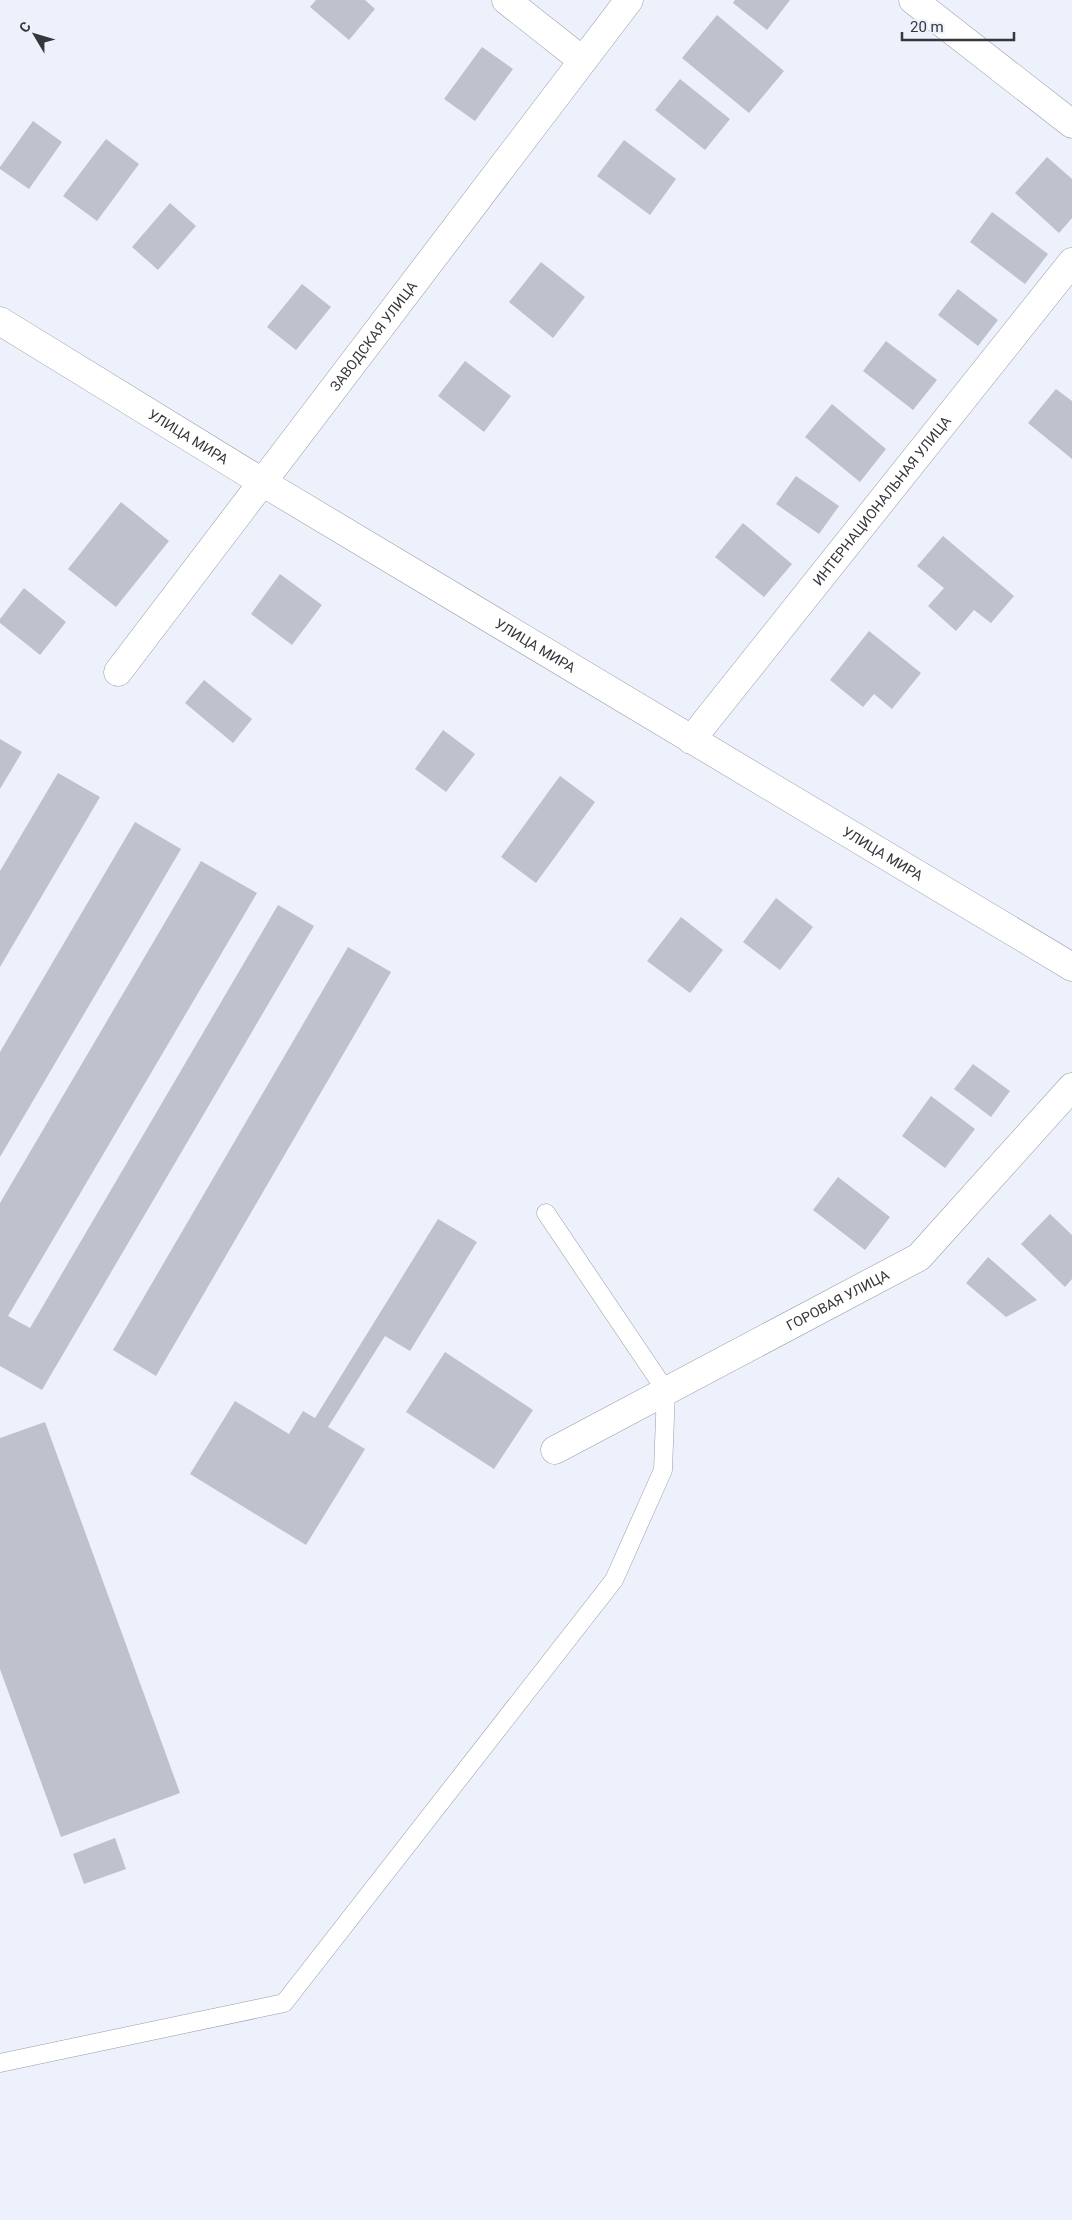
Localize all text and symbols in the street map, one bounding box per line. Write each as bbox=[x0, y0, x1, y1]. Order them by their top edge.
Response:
north arrow bbox=[10, 10, 60, 60]
scale bar bbox=[902, 10, 1014, 42]
text: С bbox=[16, 18, 34, 36]
text: 20 m bbox=[910, 18, 944, 36]
street label: ЗАВОДСКАЯ УЛИЦА bbox=[327, 278, 420, 394]
street label: УЛИЦА МИРА bbox=[145, 406, 231, 467]
street label: ИНТЕРНАЦИОНАЛЬНАЯ УЛИЦА bbox=[809, 413, 954, 588]
street label: УЛИЦА МИРА bbox=[492, 615, 578, 676]
street label: УЛИЦА МИРА bbox=[840, 824, 926, 884]
street label: ГОРОВАЯ УЛИЦА bbox=[784, 1266, 892, 1334]

